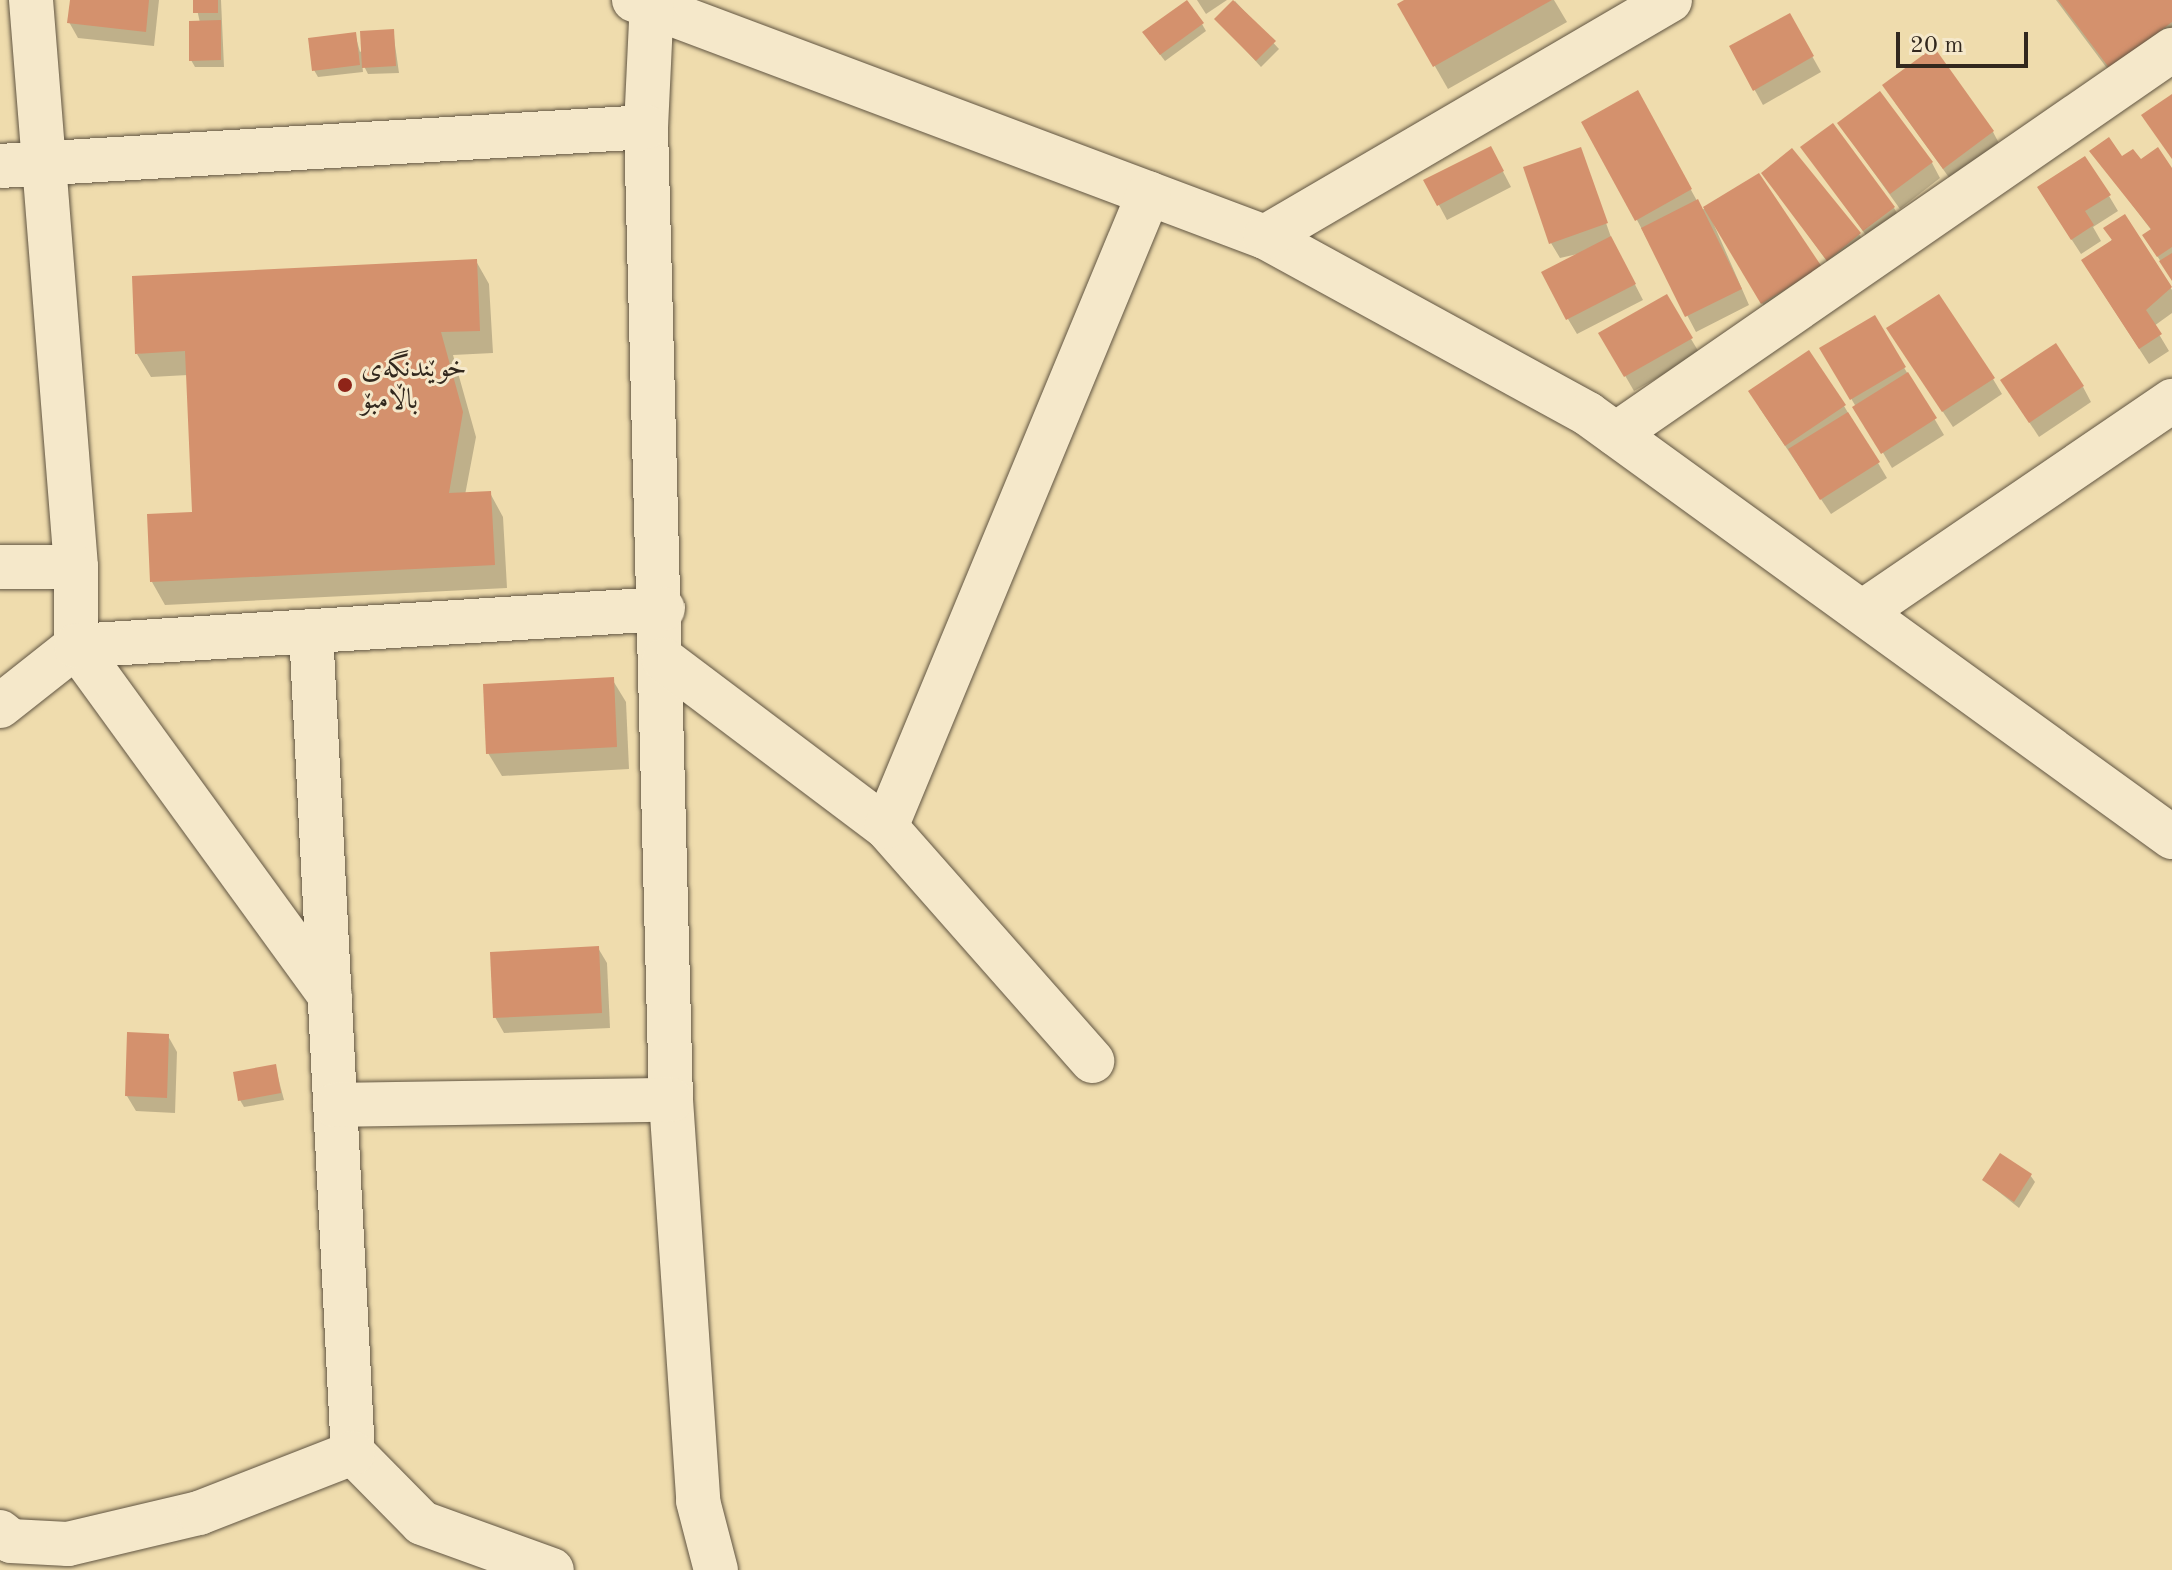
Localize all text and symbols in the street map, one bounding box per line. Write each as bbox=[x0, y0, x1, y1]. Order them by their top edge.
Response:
scale bar bbox=[1900, 16, 2032, 66]
text: 20 m bbox=[1910, 34, 1964, 58]
place label: خوێندنگەی باڵامبۆ bbox=[361, 352, 467, 418]
marker: خوێندنگەی باڵامبۆ bbox=[336, 376, 354, 394]

